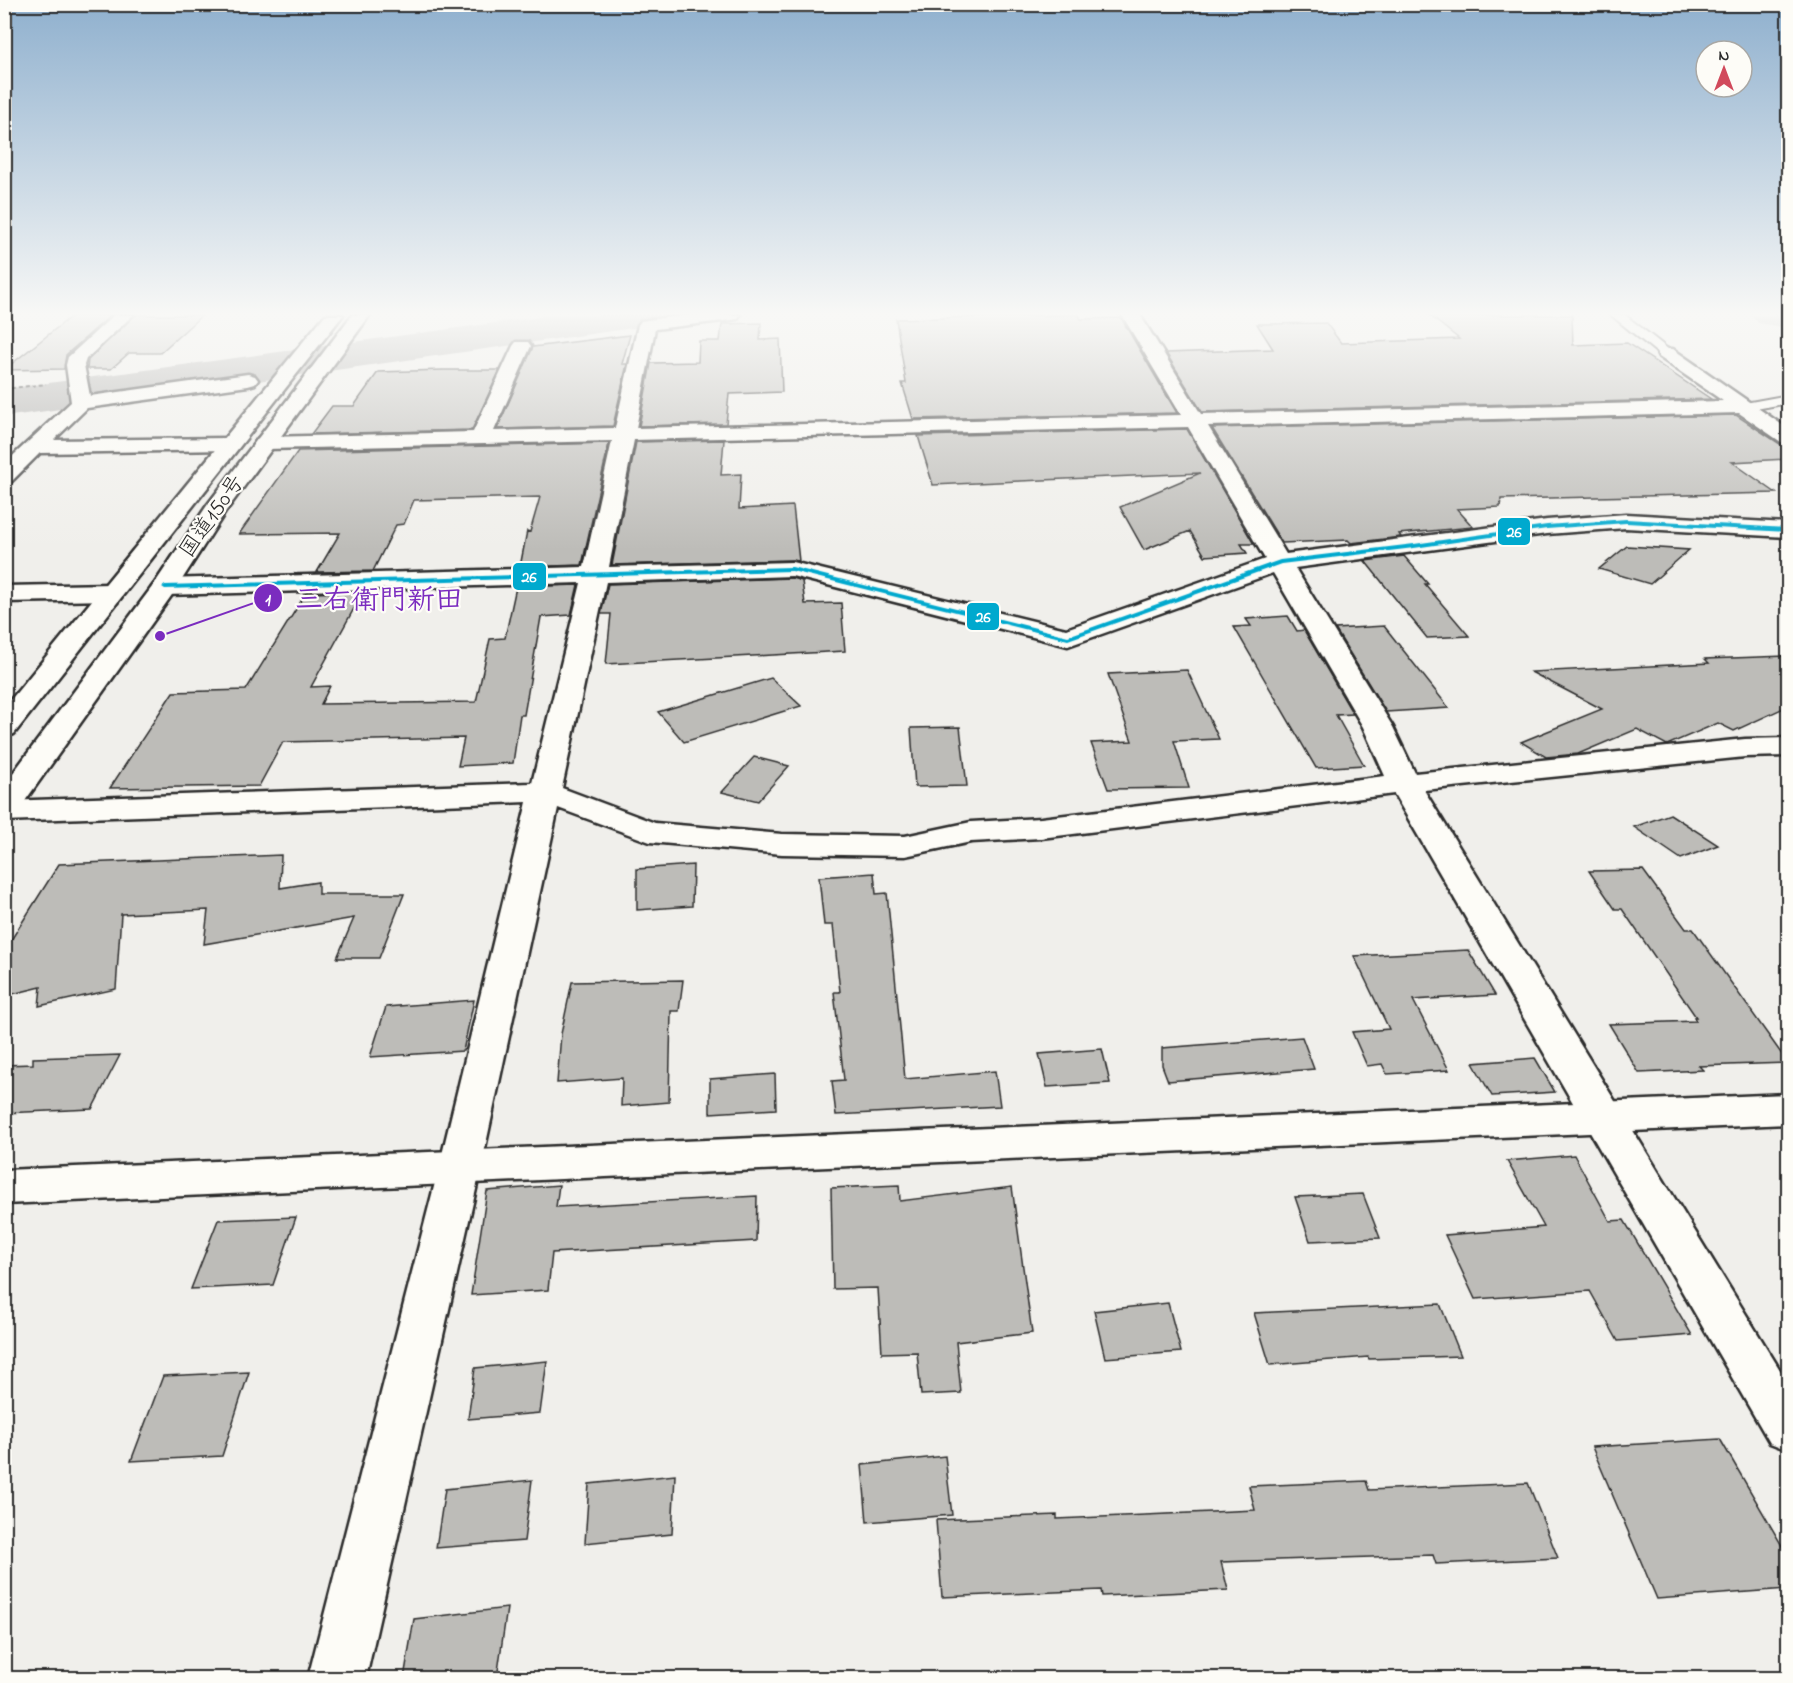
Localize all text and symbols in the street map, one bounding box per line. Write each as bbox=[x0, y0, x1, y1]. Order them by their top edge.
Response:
north arrow bbox=[1694, 39, 1754, 99]
text: N bbox=[1719, 44, 1730, 68]
street label: 国道150号 bbox=[173, 469, 253, 565]
line badge: 26 bbox=[1497, 517, 1531, 546]
text: 26 bbox=[1506, 521, 1522, 545]
line badge: 26 bbox=[512, 562, 547, 591]
text: 26 bbox=[521, 566, 537, 590]
callout: 三右衛門新田 bbox=[253, 575, 475, 621]
text: 三右衛門新田 bbox=[295, 581, 463, 622]
text: 1 bbox=[265, 588, 271, 614]
line badge: 26 bbox=[966, 602, 1000, 631]
text: 26 bbox=[975, 606, 991, 630]

